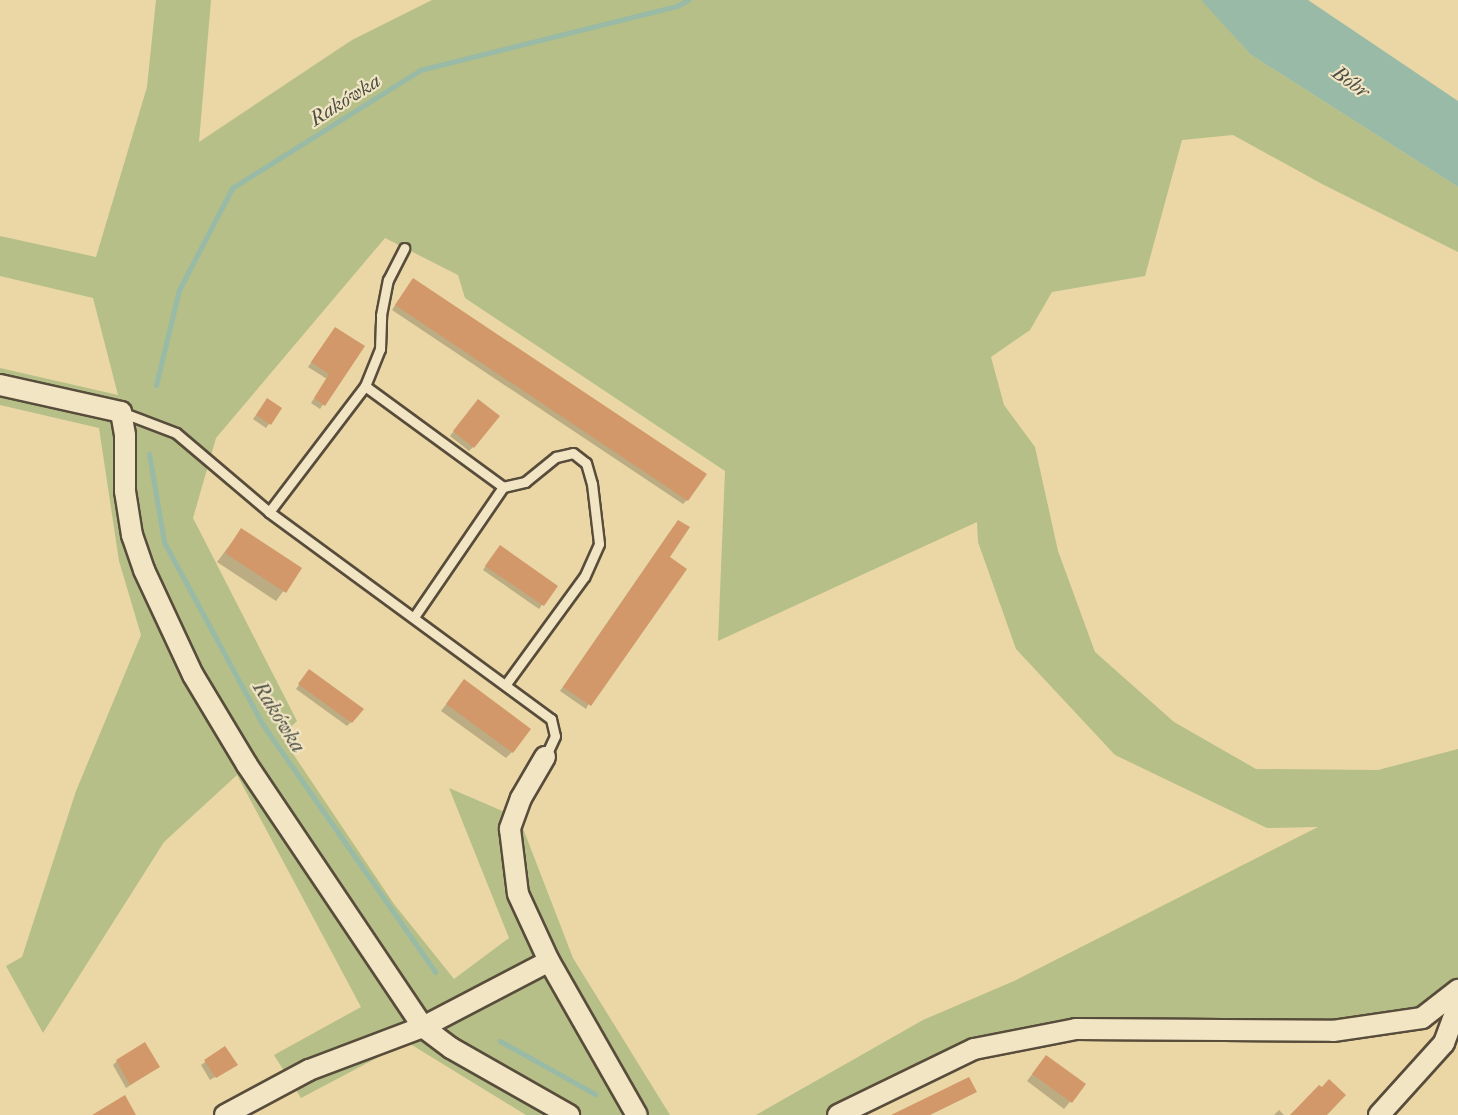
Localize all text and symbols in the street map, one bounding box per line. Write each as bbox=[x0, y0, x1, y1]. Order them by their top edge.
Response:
water label: Bóbr bbox=[1328, 61, 1374, 103]
water label: Rakówka bbox=[305, 69, 385, 131]
water label: Rakówka bbox=[248, 677, 310, 757]

